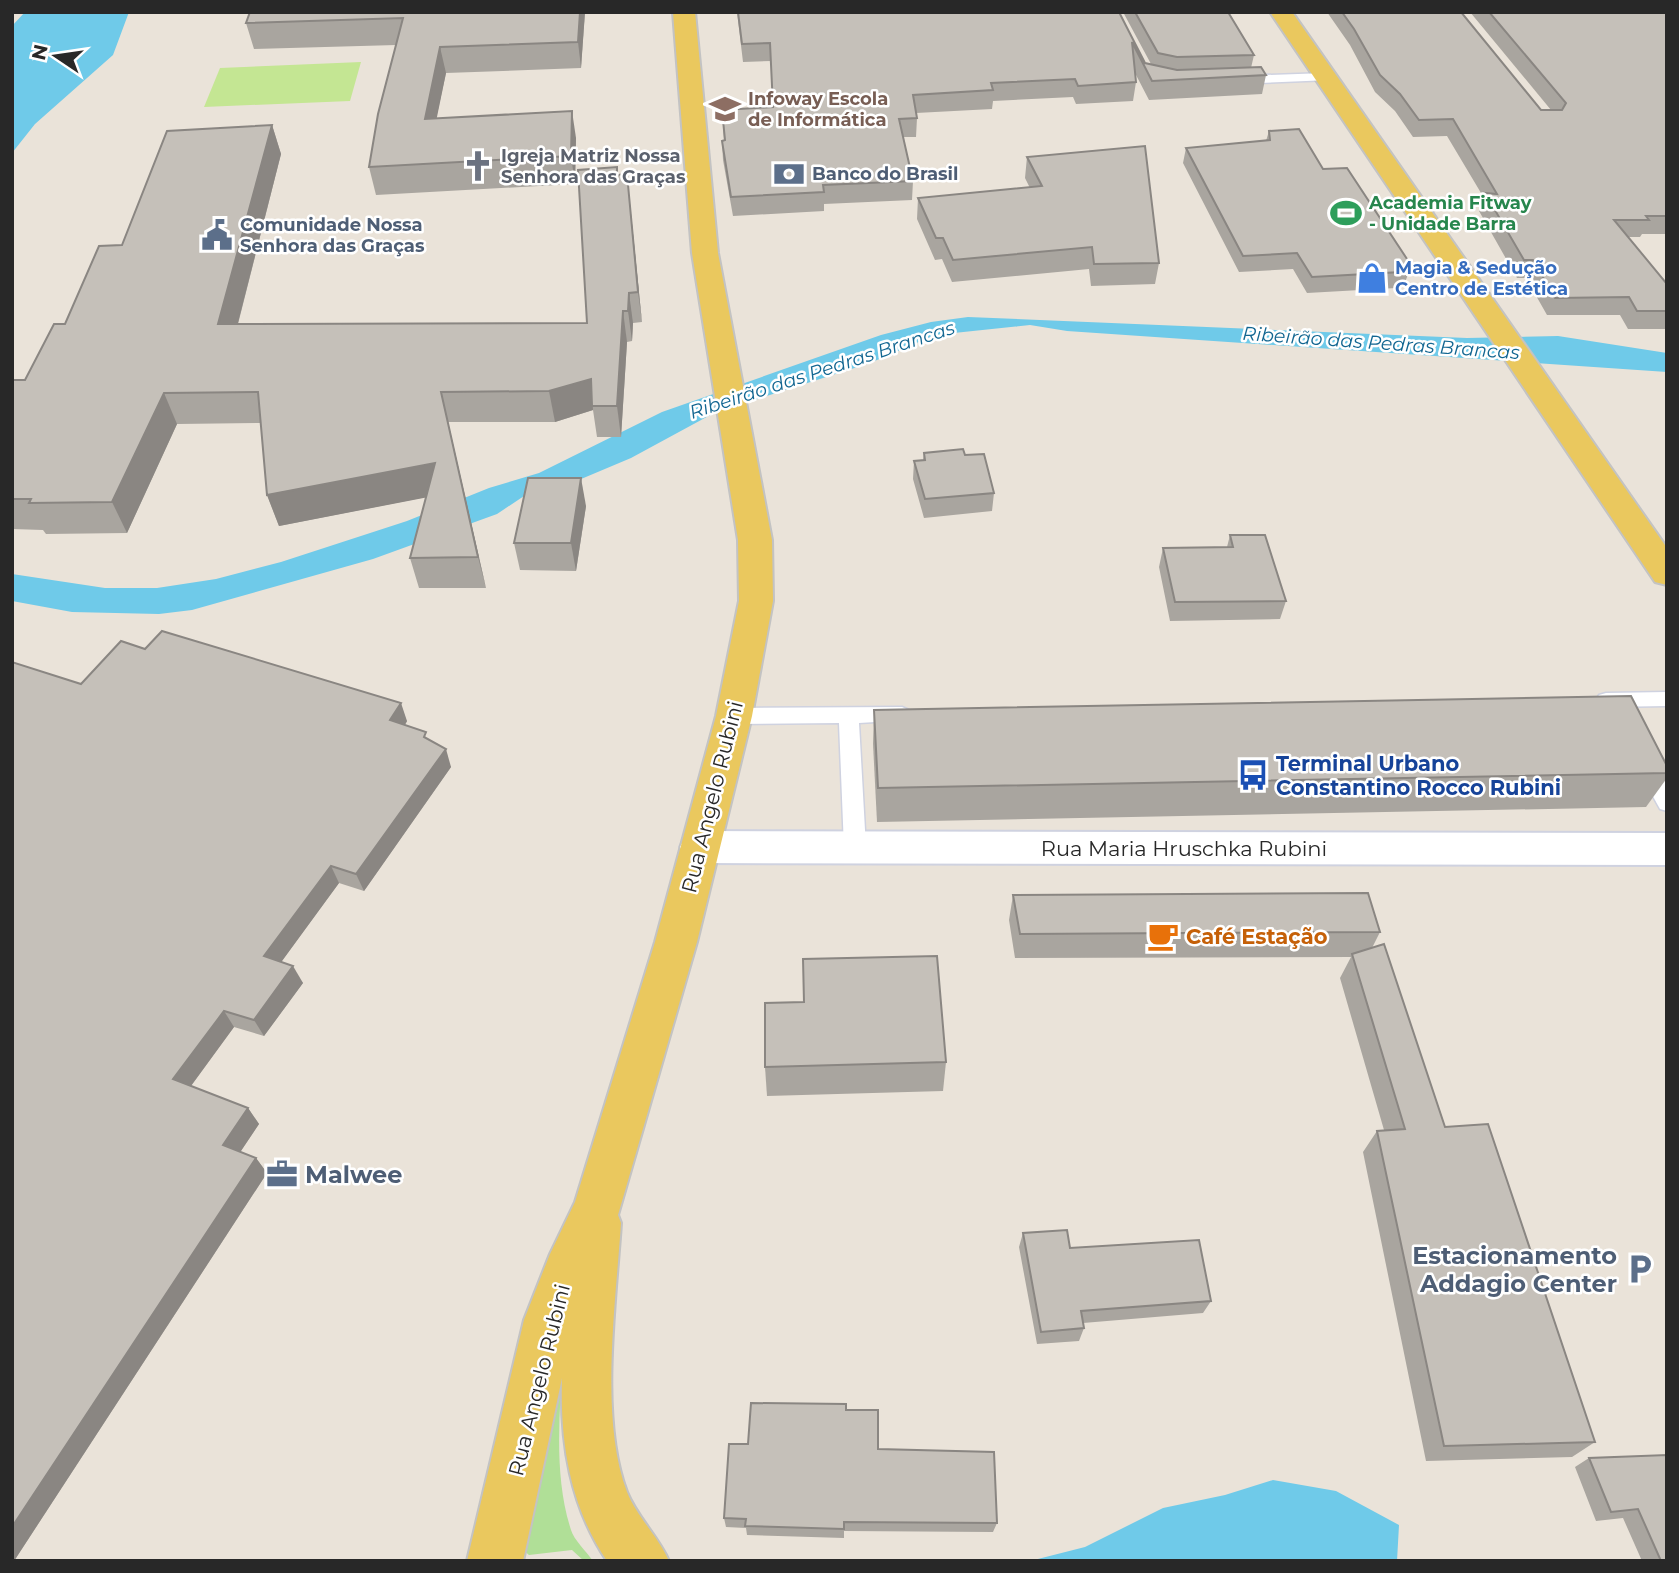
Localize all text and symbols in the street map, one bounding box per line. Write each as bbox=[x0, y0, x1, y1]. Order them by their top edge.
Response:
north arrow bbox=[21, 21, 91, 91]
text: N bbox=[27, 42, 53, 62]
place label: Infoway Escola de Informática bbox=[748, 88, 888, 131]
school or university icon: Infoway Escola de Informática bbox=[708, 92, 742, 126]
place label: Igreja Matriz Nossa Senhora das Graças bbox=[501, 145, 686, 188]
church icon: Igreja Matriz Nossa Senhora das Graças bbox=[461, 149, 495, 183]
bank icon: Banco do Brasil bbox=[772, 157, 806, 191]
place label: Banco do Brasil bbox=[812, 163, 958, 185]
place label: Academia Fitway - Unidade Barra bbox=[1368, 192, 1532, 235]
sports icon: Academia Fitway - Unidade Barra bbox=[1329, 196, 1363, 230]
place label: Comunidade Nossa Senhora das Graças bbox=[240, 214, 425, 257]
public building icon: Comunidade Nossa Senhora das Graças bbox=[200, 218, 234, 252]
place label: Magia & Sedução Centro de Estética bbox=[1395, 257, 1568, 300]
shop icon: Magia & Sedução Centro de Estética bbox=[1355, 261, 1389, 295]
water label: Ribeirão das Pedras Brancas bbox=[686, 316, 958, 424]
water label: Ribeirão das Pedras Brancas bbox=[1242, 322, 1520, 364]
street label: Rua Angelo Rubini bbox=[676, 698, 748, 896]
place label: Terminal Urbano Constantino Rocco Rubini bbox=[1276, 751, 1561, 800]
bus stop icon: Terminal Urbano Constantino Rocco Rubini bbox=[1236, 758, 1270, 792]
street label: Rua Maria Hruschka Rubini bbox=[1041, 836, 1327, 861]
cafe icon: Café Estação bbox=[1146, 919, 1180, 953]
place label: Café Estação bbox=[1186, 924, 1328, 949]
office icon: Malwee bbox=[265, 1157, 299, 1191]
place label: Malwee bbox=[305, 1160, 402, 1189]
place label: Estacionamento Addagio Center bbox=[1412, 1241, 1617, 1298]
parking icon: Estacionamento Addagio Center bbox=[1623, 1252, 1657, 1286]
street label: Rua Angelo Rubini bbox=[503, 1281, 575, 1479]

